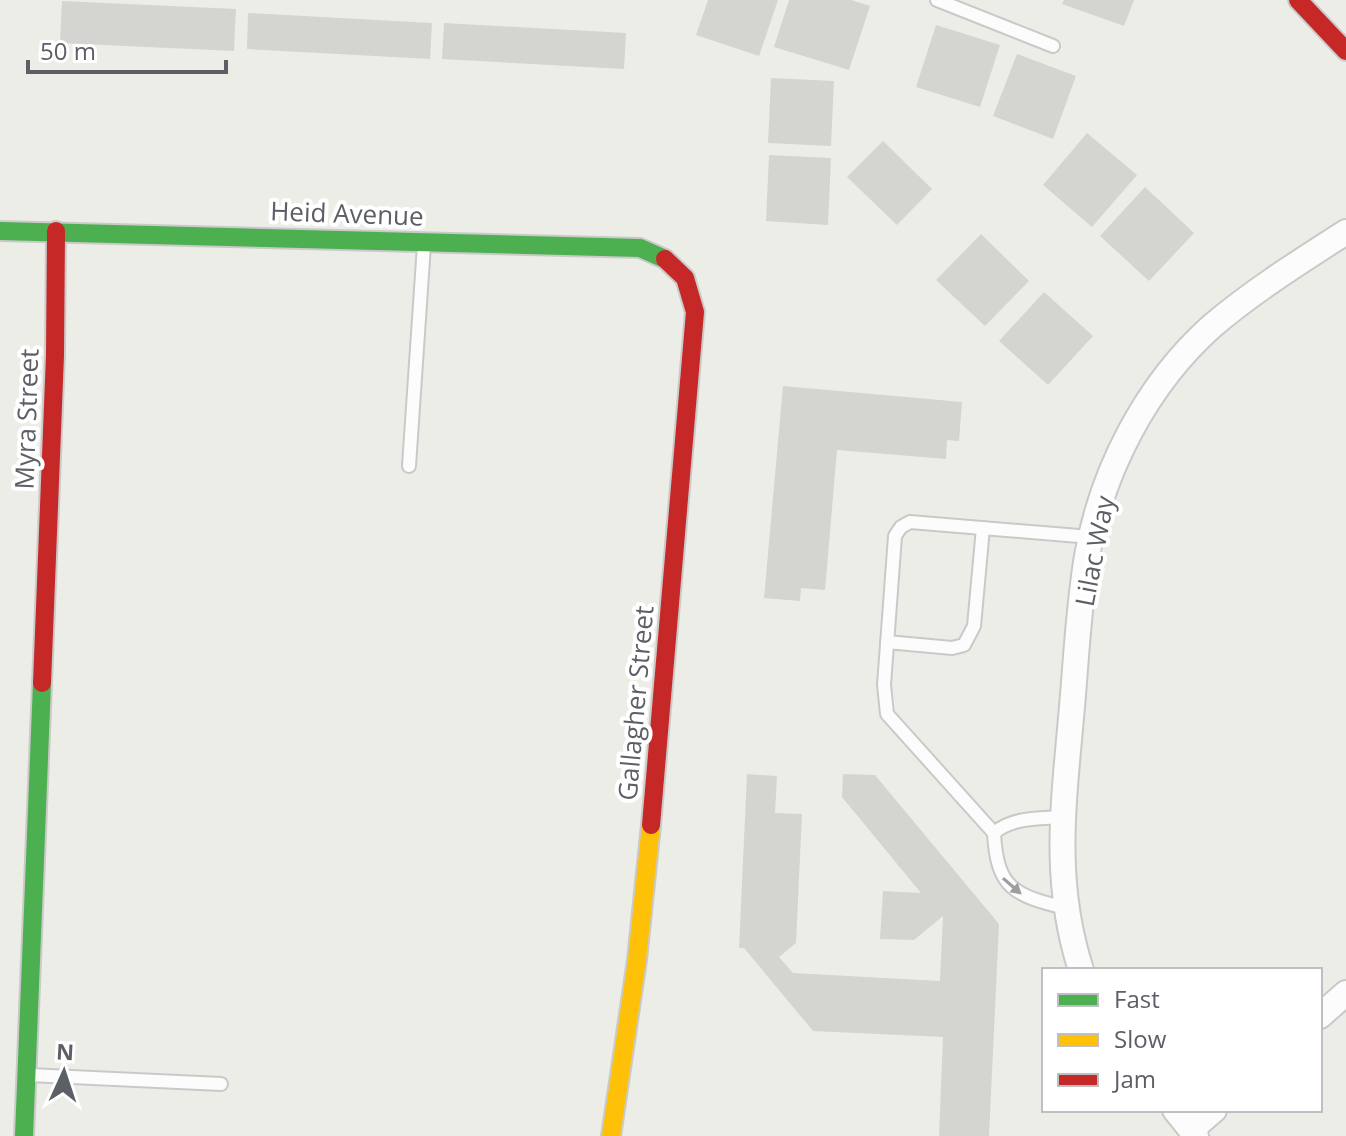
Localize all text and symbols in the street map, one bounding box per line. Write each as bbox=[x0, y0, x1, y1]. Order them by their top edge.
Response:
scale bar bbox=[28, 24, 226, 74]
text: 50 m bbox=[40, 34, 96, 67]
street label: Heid Avenue bbox=[270, 192, 424, 234]
street label: Myra Street bbox=[6, 348, 46, 490]
street label: Lilac Way bbox=[1066, 492, 1123, 609]
street label: Gallagher Street bbox=[609, 604, 661, 802]
one-way arrow bbox=[1002, 877, 1022, 894]
legend bbox=[1042, 968, 1322, 1112]
text: Fast bbox=[1114, 982, 1160, 1015]
text: Slow bbox=[1114, 1022, 1167, 1055]
north arrow bbox=[24, 1032, 104, 1112]
text: N bbox=[55, 1036, 75, 1066]
text: Jam bbox=[1112, 1062, 1156, 1095]

